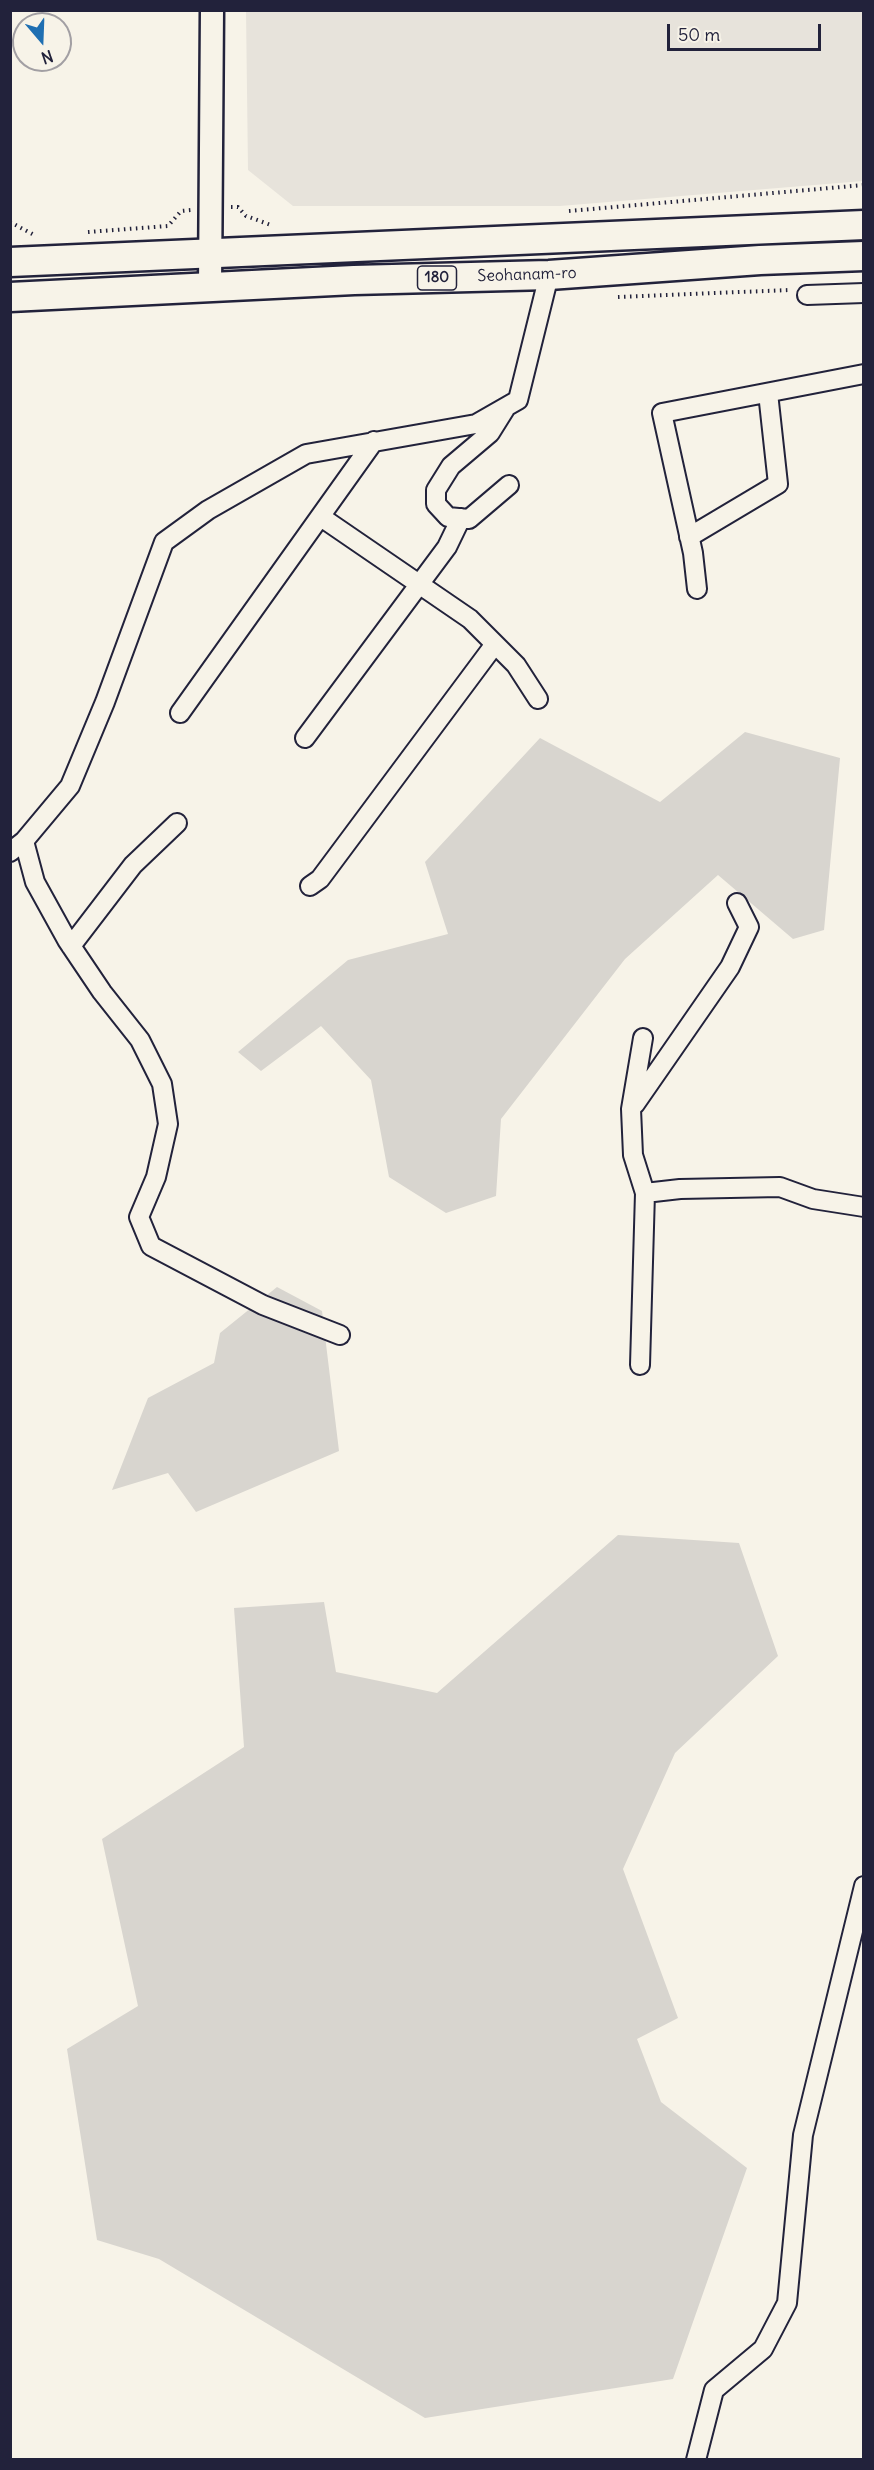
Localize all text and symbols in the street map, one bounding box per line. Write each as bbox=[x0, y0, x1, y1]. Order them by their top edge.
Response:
north arrow bbox=[12, 12, 72, 72]
scale bar bbox=[670, 12, 824, 50]
text: 50 m bbox=[678, 23, 720, 46]
text: N bbox=[39, 46, 56, 68]
street label: Seohanam-ro bbox=[477, 264, 577, 286]
road number: 180 bbox=[418, 266, 456, 290]

